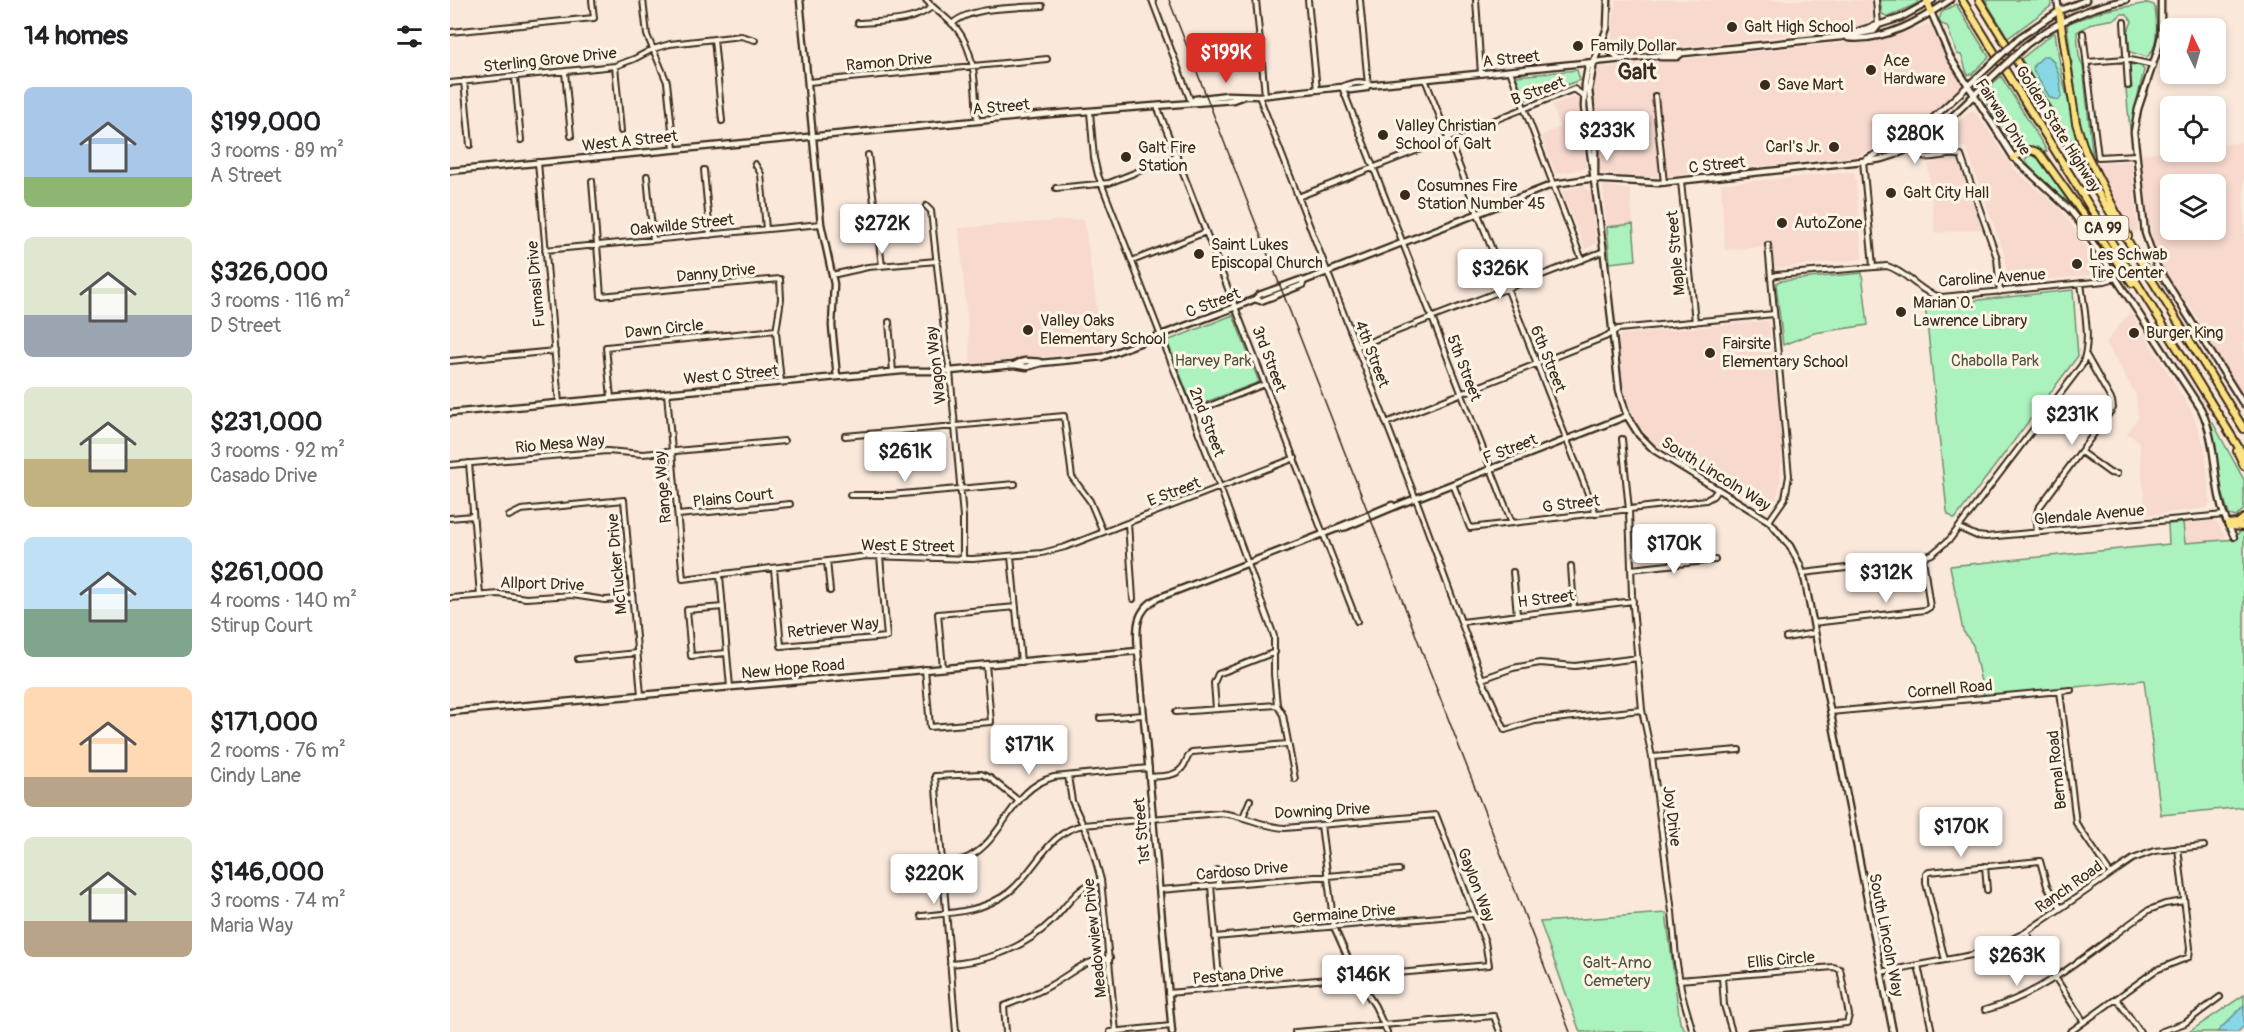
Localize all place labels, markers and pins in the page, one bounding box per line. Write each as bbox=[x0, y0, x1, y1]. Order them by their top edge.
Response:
place label: Galt High School bbox=[1744, 17, 1854, 37]
marker: Galt High School bbox=[1725, 20, 1739, 34]
pin: $199K bbox=[1184, 33, 1268, 84]
place label: Family Dollar bbox=[1590, 36, 1677, 56]
marker: Family Dollar bbox=[1571, 39, 1585, 53]
place label: Ace Hardware bbox=[1883, 51, 1945, 89]
marker: Ace Hardware bbox=[1864, 63, 1878, 77]
place label: Save Mart bbox=[1777, 75, 1844, 95]
marker: Save Mart bbox=[1758, 78, 1772, 92]
pin: $233K bbox=[1565, 111, 1649, 162]
pin: $280K bbox=[1873, 114, 1957, 165]
place label: Valley Christian School of Galt bbox=[1395, 116, 1496, 154]
marker: Valley Christian School of Galt bbox=[1376, 128, 1390, 142]
place label: Carl's Jr. bbox=[1765, 137, 1822, 157]
place label: Galt Fire Station bbox=[1138, 138, 1196, 176]
marker: Carl's Jr. bbox=[1827, 140, 1841, 154]
marker: Galt Fire Station bbox=[1119, 150, 1133, 164]
place label: Cosumnes Fire Station Number 45 bbox=[1417, 176, 1545, 214]
place label: Galt City Hall bbox=[1903, 183, 1989, 203]
marker: Galt City Hall bbox=[1884, 186, 1898, 200]
marker: Cosumnes Fire Station Number 45 bbox=[1398, 188, 1412, 202]
pin: $272K bbox=[840, 204, 924, 255]
place label: AutoZone bbox=[1794, 213, 1863, 233]
marker: AutoZone bbox=[1775, 216, 1789, 230]
place label: Saint Lukes Episcopal Church bbox=[1211, 235, 1323, 273]
place label: Les Schwab Tire Center bbox=[2089, 245, 2168, 283]
marker: Saint Lukes Episcopal Church bbox=[1192, 247, 1206, 261]
pin: $326K bbox=[1458, 249, 1542, 300]
marker: Les Schwab Tire Center bbox=[2070, 257, 2084, 271]
place label: Marian O. Lawrence Library bbox=[1913, 293, 2027, 331]
marker: Marian O. Lawrence Library bbox=[1894, 305, 1908, 319]
place label: Valley Oaks Elementary School bbox=[1040, 311, 1166, 349]
marker: Valley Oaks Elementary School bbox=[1021, 323, 1035, 337]
place label: Burger King bbox=[2146, 323, 2223, 343]
marker: Burger King bbox=[2127, 326, 2141, 340]
place label: Fairsite Elementary School bbox=[1722, 334, 1848, 372]
marker: Fairsite Elementary School bbox=[1703, 346, 1717, 360]
pin: $231K bbox=[2030, 395, 2114, 446]
pin: $261K bbox=[863, 432, 947, 483]
pin: $170K bbox=[1632, 524, 1716, 575]
pin: $312K bbox=[1844, 553, 1928, 604]
pin: $171K bbox=[987, 725, 1071, 776]
pin: $170K bbox=[1919, 807, 2003, 858]
pin: $220K bbox=[892, 854, 976, 905]
pin: $263K bbox=[1975, 936, 2059, 987]
pin: $146K bbox=[1321, 955, 1405, 1006]

